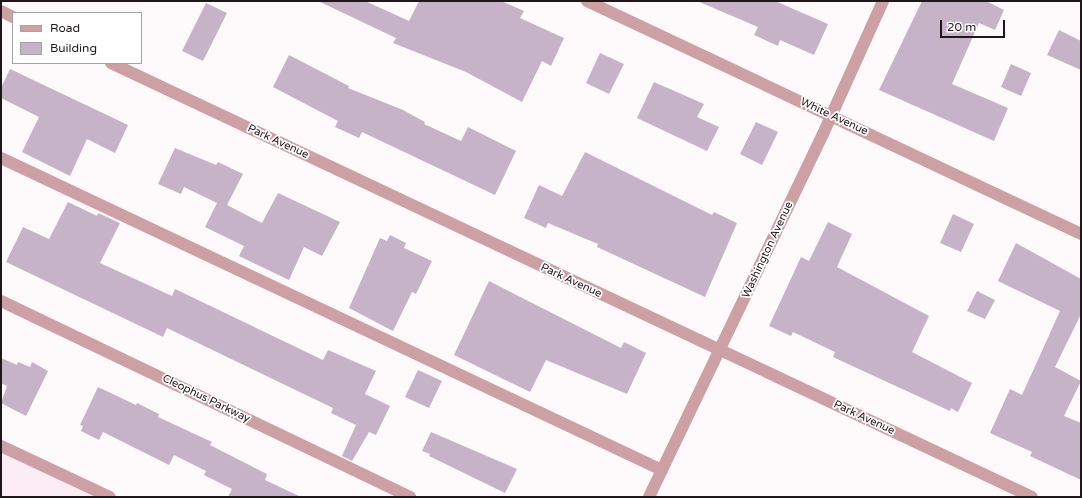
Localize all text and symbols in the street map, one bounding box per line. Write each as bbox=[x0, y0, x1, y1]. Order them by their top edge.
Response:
legend bbox=[12, 12, 142, 64]
scale bar bbox=[942, 12, 1007, 38]
text: 20 m bbox=[947, 20, 976, 34]
text: Road bbox=[50, 21, 80, 35]
text: Building bbox=[50, 41, 97, 55]
street label: White Avenue bbox=[798, 96, 870, 138]
street label: Park Avenue bbox=[245, 122, 311, 162]
street label: Washington Avenue bbox=[740, 200, 796, 300]
street label: Park Avenue bbox=[538, 261, 604, 301]
street label: Cleophus Parkway bbox=[160, 372, 252, 426]
street label: Park Avenue bbox=[831, 398, 897, 438]

